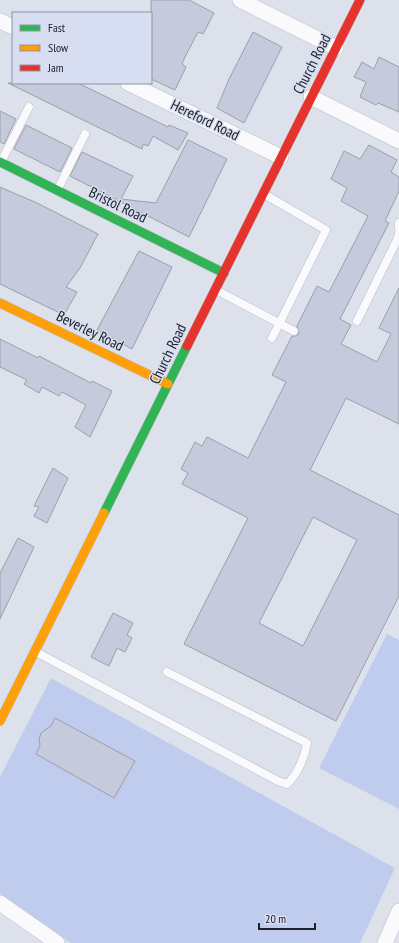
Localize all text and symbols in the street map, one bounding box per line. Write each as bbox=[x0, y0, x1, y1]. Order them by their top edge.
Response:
legend bbox=[12, 12, 152, 84]
text: Fast bbox=[48, 20, 66, 35]
street label: Church Road bbox=[288, 31, 335, 97]
text: Slow bbox=[48, 40, 69, 55]
text: Jam bbox=[47, 60, 64, 75]
street label: Hereford Road bbox=[168, 95, 243, 144]
street label: Bristol Road bbox=[86, 182, 150, 227]
street label: Beverley Road bbox=[53, 306, 127, 355]
street label: Church Road bbox=[145, 320, 190, 387]
scale bar bbox=[259, 905, 315, 931]
text: 20 m bbox=[265, 911, 286, 926]

